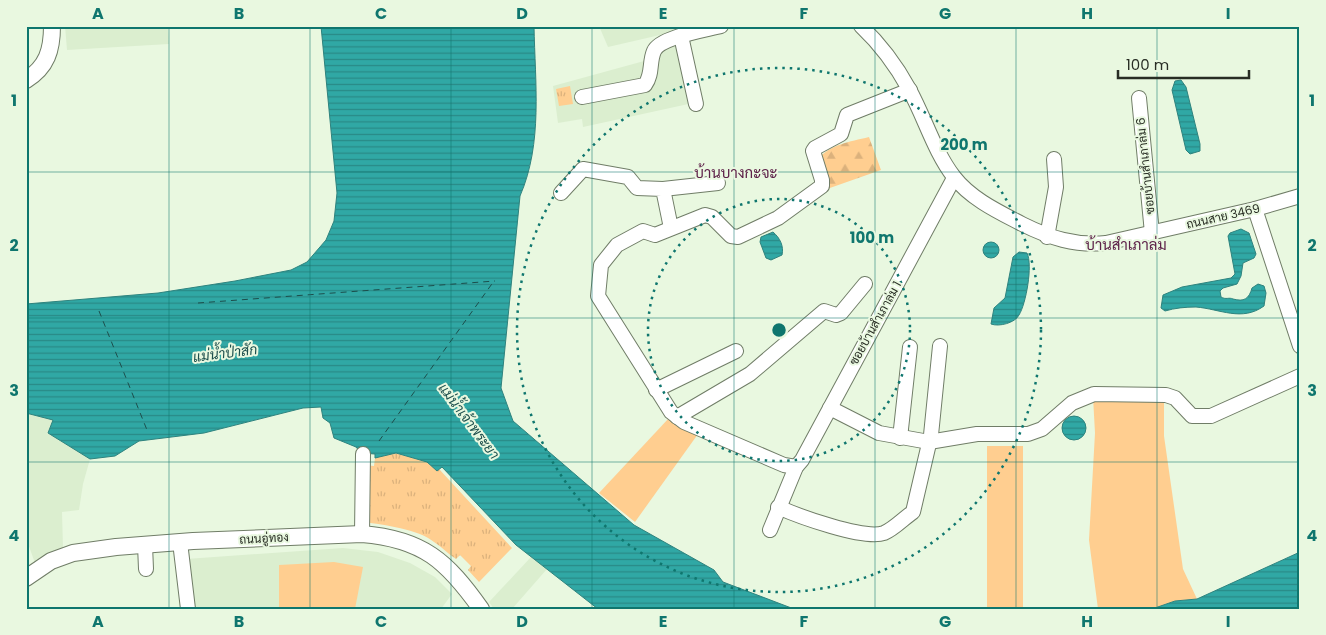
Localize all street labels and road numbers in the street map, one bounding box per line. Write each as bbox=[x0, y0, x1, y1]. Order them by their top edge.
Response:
street label: ซอยบ้านสำเภาล่ม 6 bbox=[1131, 117, 1159, 215]
street label: ถนนสาย 3469 bbox=[1185, 199, 1261, 233]
street label: ซอยบ้านสำเภาล่ม 1 bbox=[845, 278, 905, 368]
street label: ถนนอู่ทอง bbox=[239, 528, 289, 548]

